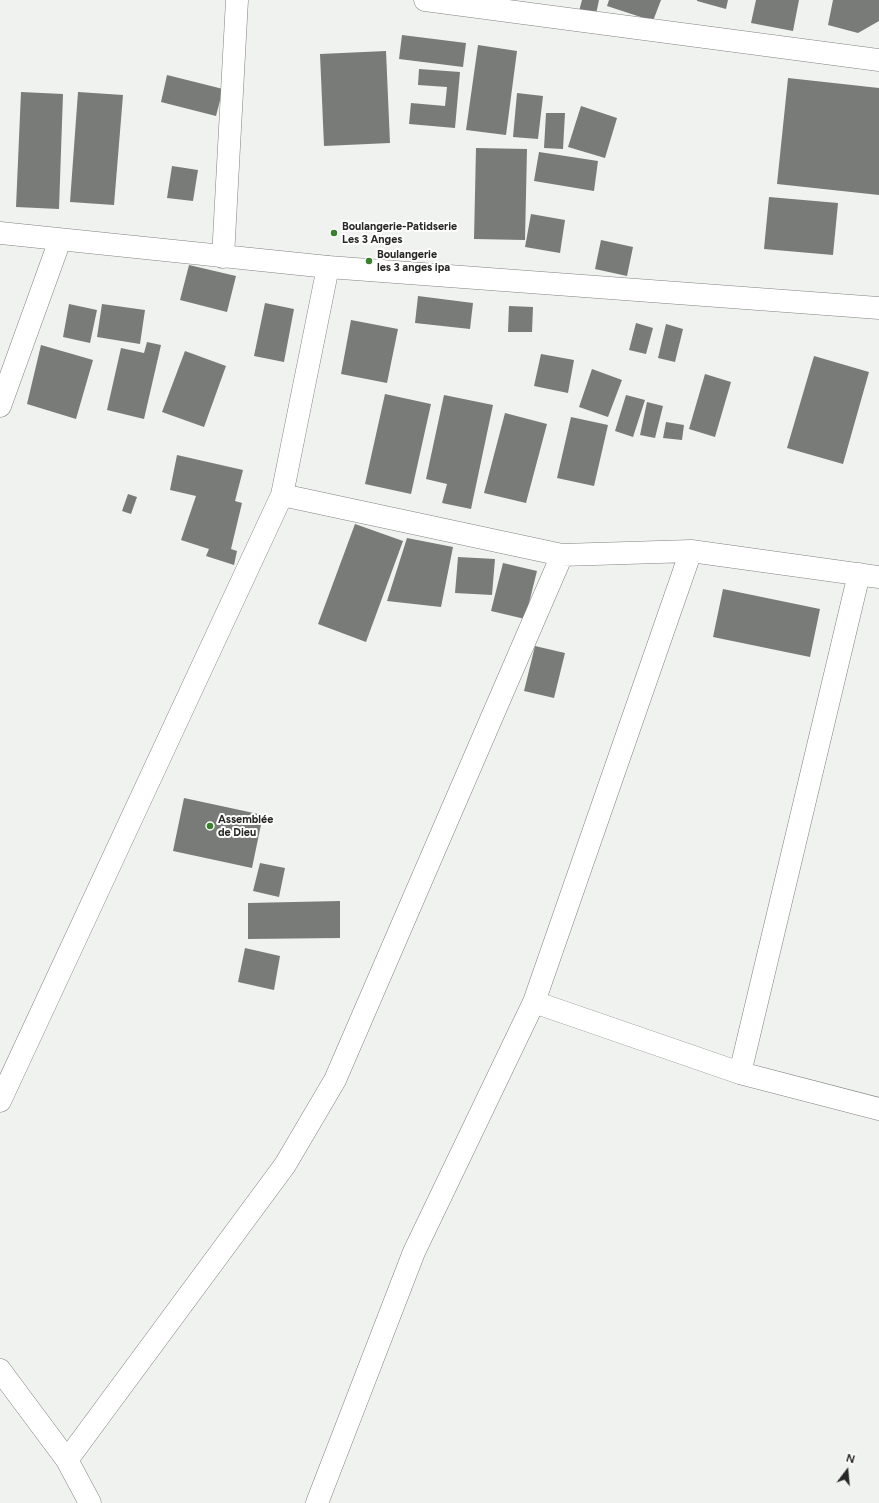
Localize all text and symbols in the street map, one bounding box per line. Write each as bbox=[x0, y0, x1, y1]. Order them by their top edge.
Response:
place label: Boulangerie-Patidserie Les 3 Anges bbox=[342, 220, 457, 246]
marker: Boulangerie-Patidserie Les 3 Anges bbox=[329, 228, 339, 238]
place label: Boulangerie les 3 anges ipa bbox=[377, 248, 450, 274]
marker: Boulangerie les 3 anges ipa bbox=[364, 256, 374, 266]
place label: Assemblée de Dieu bbox=[218, 813, 273, 839]
marker: Assemblée de Dieu bbox=[205, 821, 215, 831]
north arrow bbox=[827, 1451, 867, 1491]
text: N bbox=[845, 1452, 856, 1466]

